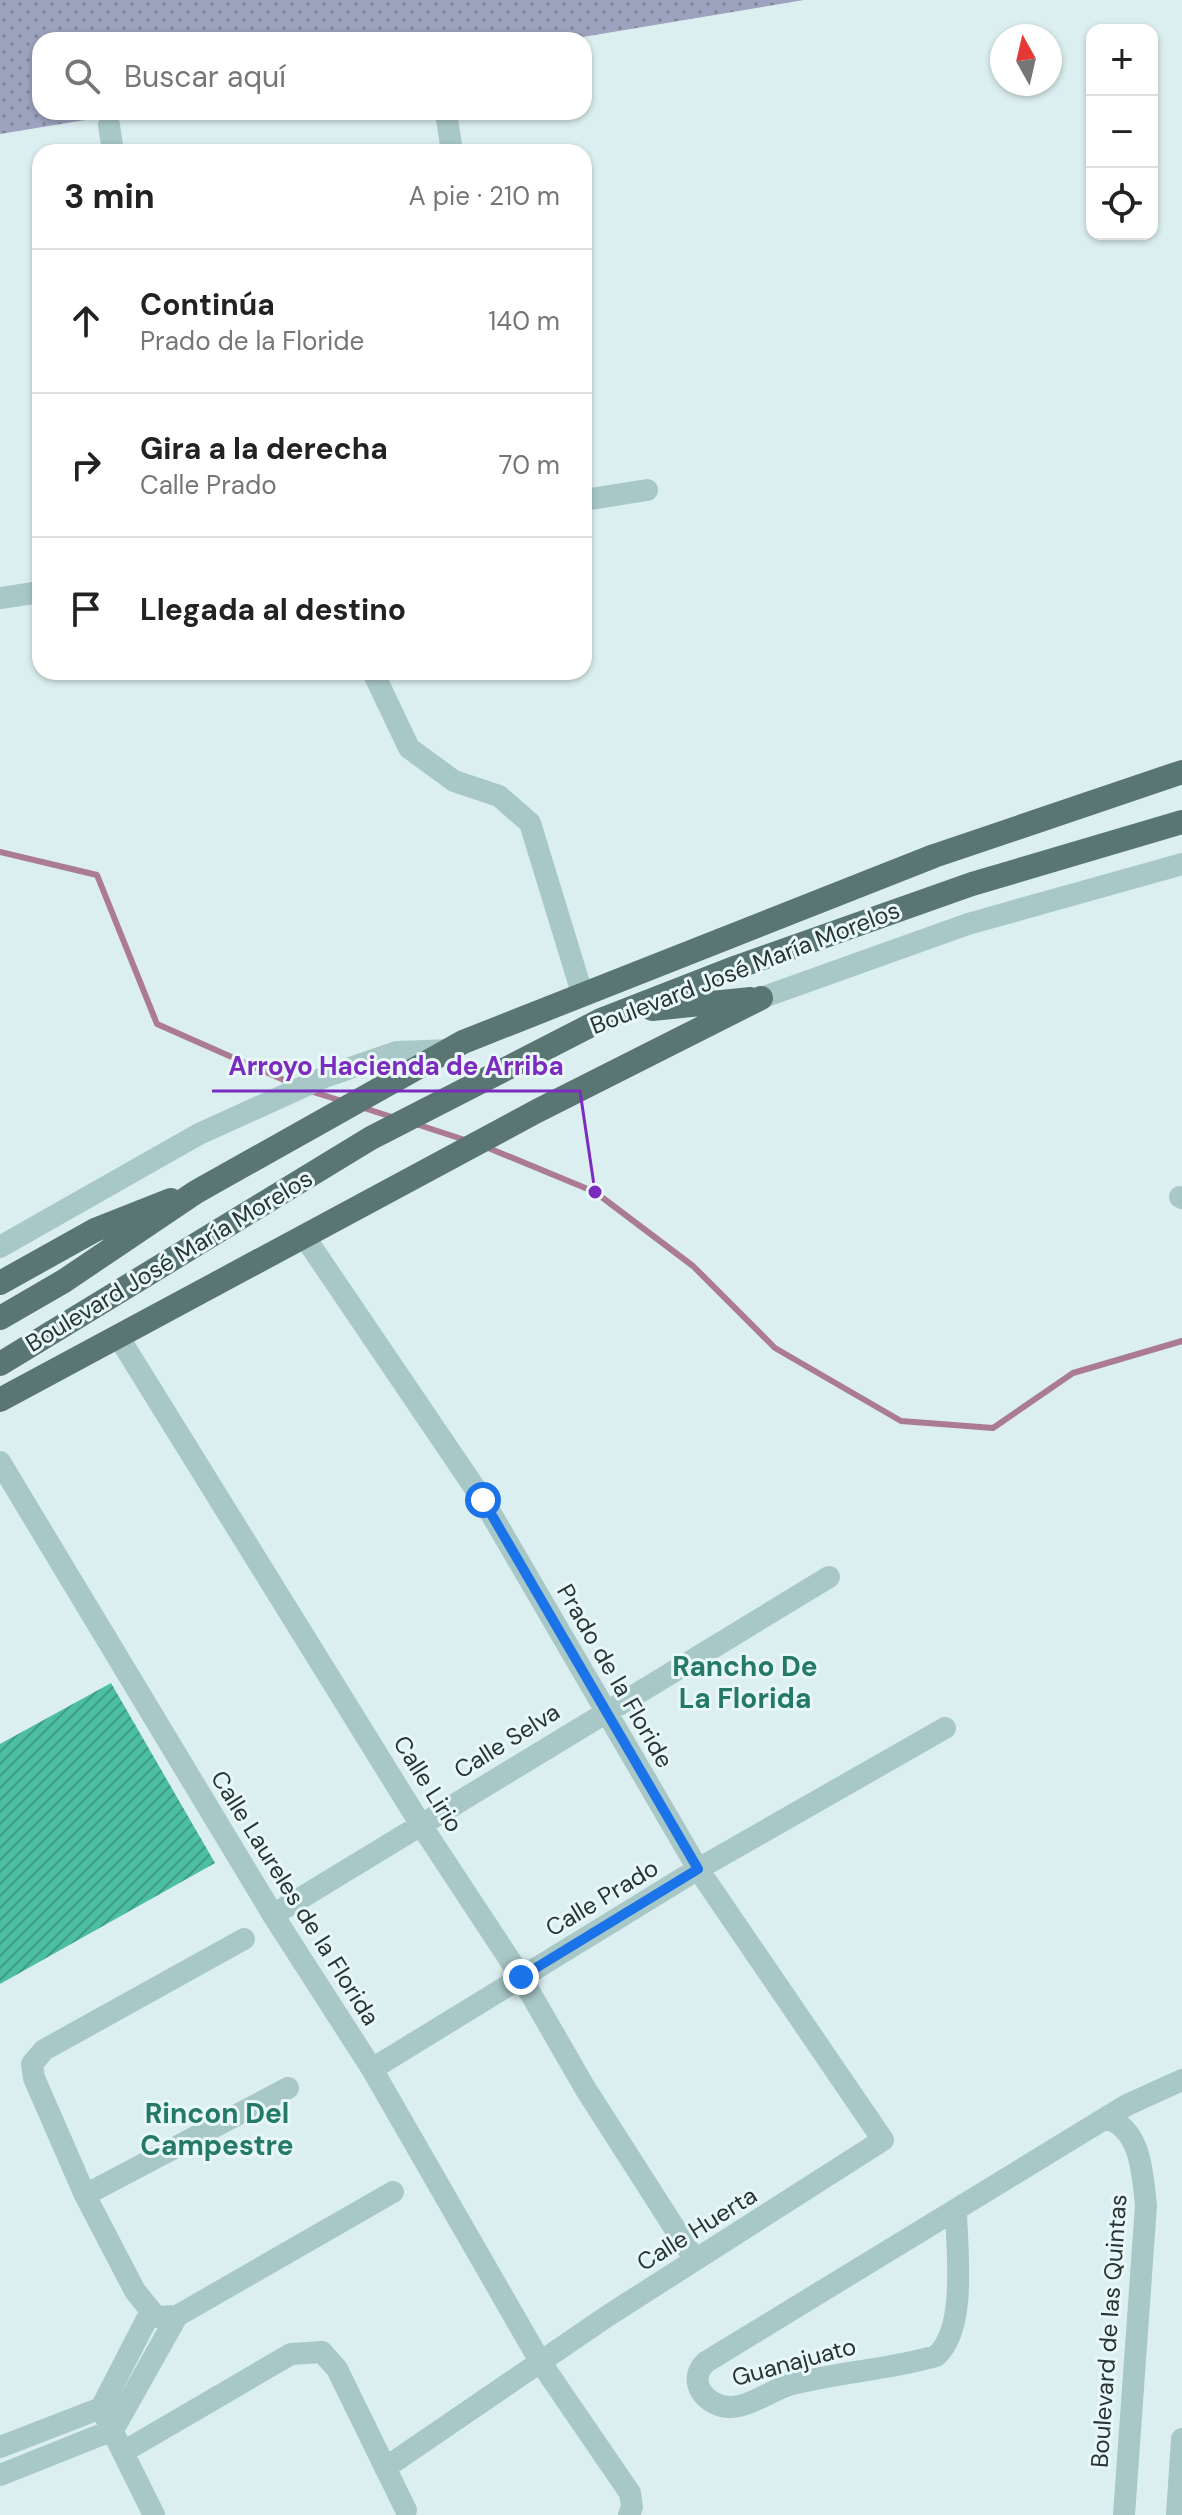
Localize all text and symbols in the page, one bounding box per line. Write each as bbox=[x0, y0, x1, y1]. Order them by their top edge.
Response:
north arrow bbox=[990, 24, 1062, 96]
map controls bbox=[1086, 24, 1158, 240]
button: + bbox=[1086, 24, 1158, 96]
search box bbox=[32, 32, 592, 120]
icon: search bbox=[60, 54, 104, 98]
text: Buscar aquí bbox=[124, 57, 286, 96]
button: − bbox=[1086, 96, 1158, 168]
button: locate bbox=[1086, 168, 1158, 240]
text: 3 min bbox=[64, 174, 155, 219]
text: A pie · 210 m bbox=[409, 179, 560, 213]
text: Continúa bbox=[140, 285, 275, 324]
icon: ahead bbox=[64, 299, 108, 343]
text: 140 m bbox=[488, 304, 560, 338]
text: Prado de la Floride bbox=[140, 324, 364, 358]
text: Gira a la derecha bbox=[140, 429, 388, 468]
icon: right bbox=[64, 443, 108, 487]
text: 70 m bbox=[499, 448, 560, 482]
text: Calle Prado bbox=[140, 468, 277, 502]
icon: arrive bbox=[64, 587, 108, 631]
text: Llegada al destino bbox=[140, 590, 406, 629]
street label: Boulevard José María Morelos bbox=[586, 894, 904, 1041]
callout: Arroyo Hacienda de Arriba bbox=[212, 1041, 580, 1091]
text: Arroyo Hacienda de Arriba bbox=[228, 1049, 564, 1083]
street label: Boulevard José María Morelos bbox=[20, 1162, 318, 1359]
route start bbox=[465, 1482, 501, 1518]
street label: Prado de la Floride bbox=[550, 1578, 681, 1773]
district label: Rancho De La Florida bbox=[672, 1648, 818, 1717]
street label: Calle Selva bbox=[448, 1696, 565, 1785]
street label: Calle Lirio bbox=[387, 1730, 470, 1838]
street label: Calle Laureles de la Florida bbox=[204, 1764, 387, 2031]
street label: Calle Prado bbox=[540, 1852, 664, 1943]
route end bbox=[503, 1959, 539, 1995]
district label: Rincon Del Campestre bbox=[140, 2095, 294, 2164]
street label: Calle Huerta bbox=[631, 2179, 763, 2278]
street label: Boulevard de las Quintas bbox=[1083, 2193, 1134, 2469]
street label: Guanajuato bbox=[728, 2330, 859, 2393]

